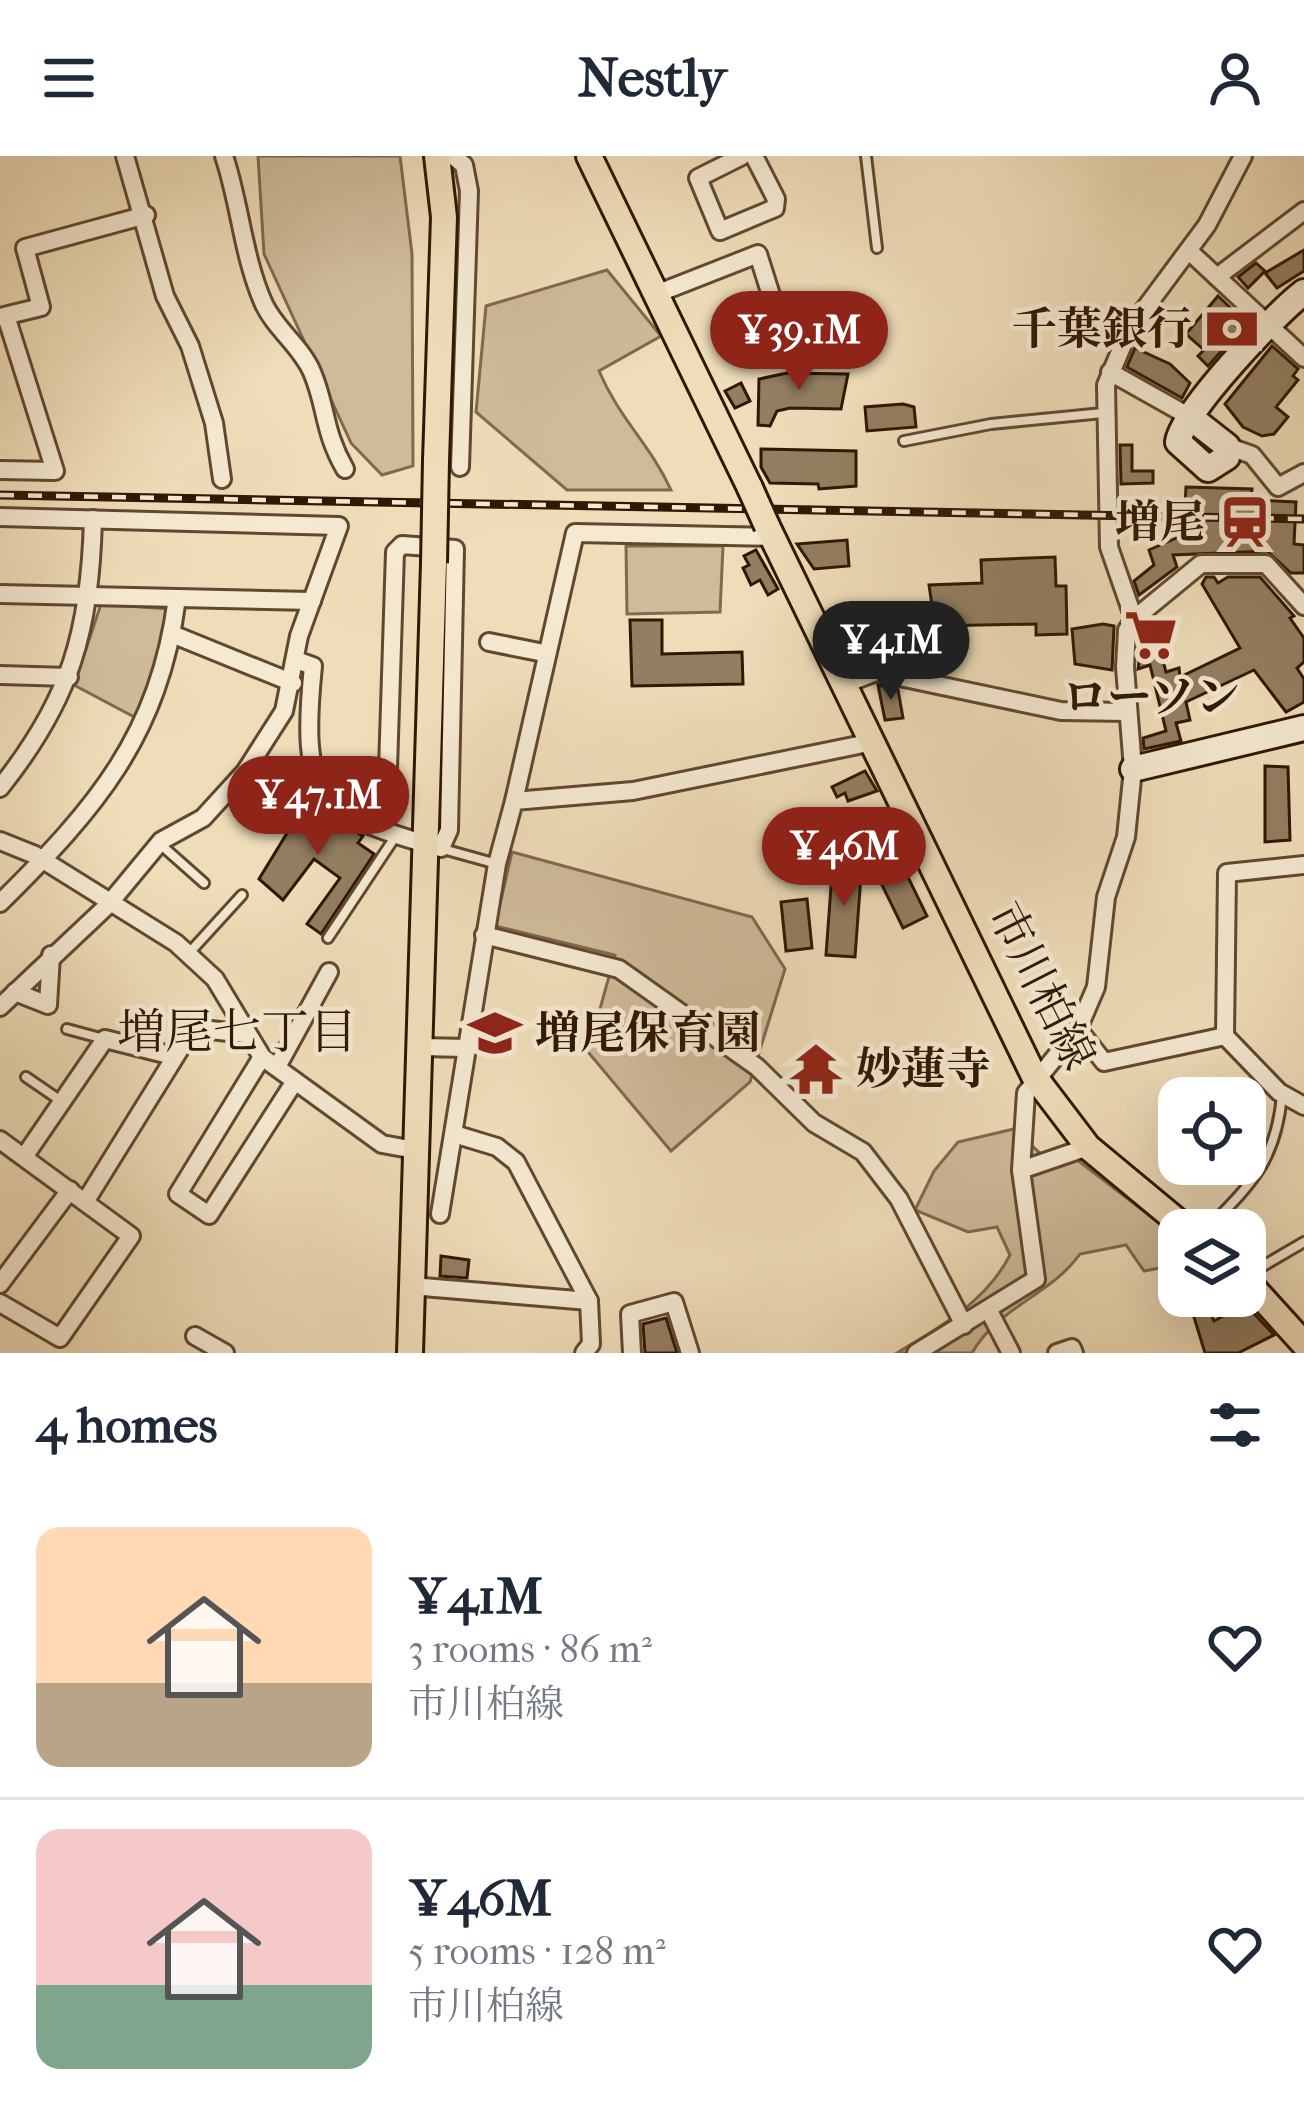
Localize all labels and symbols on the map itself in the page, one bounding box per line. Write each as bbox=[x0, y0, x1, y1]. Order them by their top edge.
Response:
pin: ¥39.1M bbox=[701, 291, 897, 393]
bank icon: 千葉銀行 bbox=[1203, 300, 1261, 358]
place label: 千葉銀行 bbox=[1012, 303, 1192, 356]
station icon: 増尾 bbox=[1216, 493, 1274, 551]
place label: 増尾 bbox=[1115, 496, 1205, 549]
pin: ¥41M bbox=[820, 601, 962, 703]
supermarket icon: ローソン bbox=[1122, 606, 1180, 664]
place label: ローソン bbox=[1062, 671, 1240, 724]
pin: ¥47.1M bbox=[220, 756, 416, 858]
pin: ¥46M bbox=[773, 807, 915, 909]
street label: 市川柏線 bbox=[977, 894, 1105, 1078]
district label: 増尾七丁目 bbox=[117, 1004, 357, 1060]
school or university icon: 増尾保育園 bbox=[466, 1004, 524, 1062]
place label: 増尾保育園 bbox=[535, 1007, 760, 1060]
temple icon: 妙蓮寺 bbox=[787, 1040, 845, 1098]
place label: 妙蓮寺 bbox=[856, 1043, 991, 1096]

